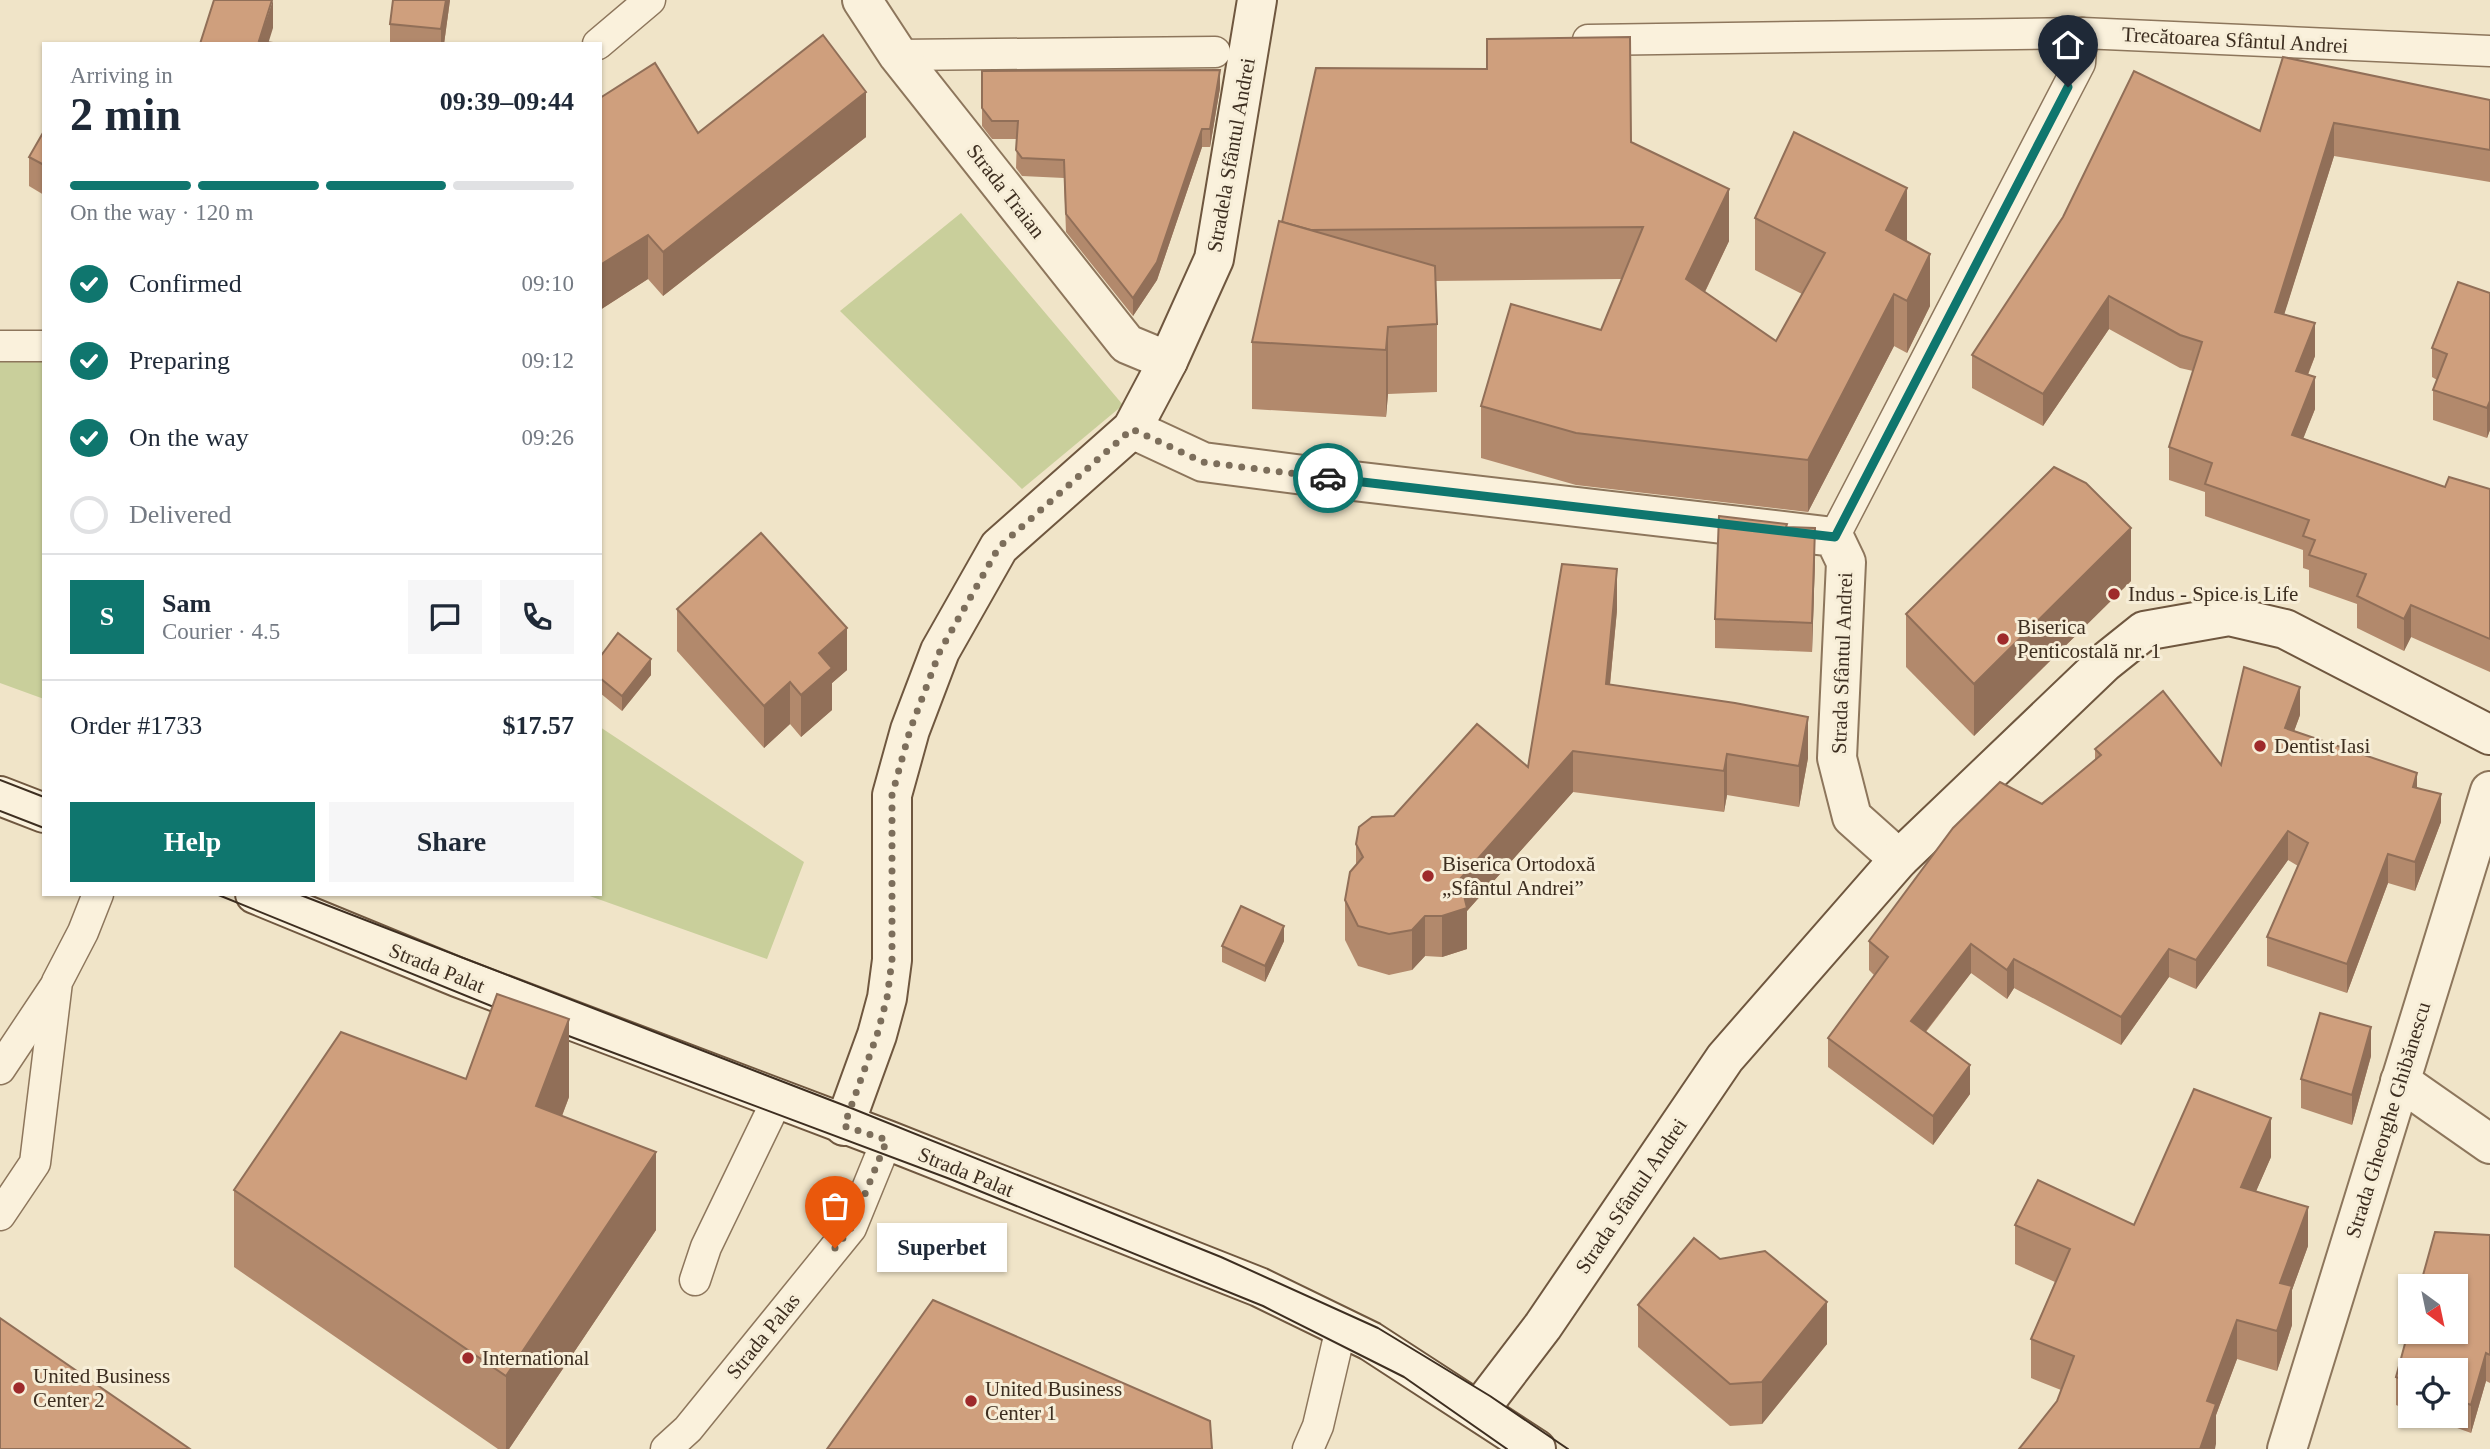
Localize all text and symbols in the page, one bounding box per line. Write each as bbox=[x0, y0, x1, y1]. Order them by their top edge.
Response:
pin bbox=[2038, 15, 2098, 87]
street label: Trecătoarea Sfântul Andrei bbox=[2121, 22, 2349, 58]
icon: home bbox=[2049, 26, 2087, 64]
street label: Stradela Sfântul Andrei bbox=[1202, 56, 1260, 254]
text: Arriving in bbox=[70, 63, 173, 88]
text: 09:39–09:44 bbox=[440, 87, 574, 116]
text: 2 min bbox=[70, 89, 181, 140]
street label: Strada Traian bbox=[962, 139, 1050, 243]
text: On the way · 120 m bbox=[70, 200, 253, 225]
icon: check bbox=[70, 265, 108, 303]
text: Confirmed bbox=[129, 269, 242, 298]
text: 09:10 bbox=[522, 271, 574, 296]
icon: check bbox=[70, 342, 108, 380]
text: Preparing bbox=[129, 346, 230, 375]
text: 09:12 bbox=[522, 348, 574, 373]
icon: check bbox=[70, 419, 108, 457]
text: On the way bbox=[129, 423, 249, 452]
text: 09:26 bbox=[522, 425, 574, 450]
courier bbox=[1293, 443, 1363, 513]
icon: car bbox=[1309, 459, 1347, 497]
text: Delivered bbox=[129, 500, 232, 529]
street label: Strada Sfântul Andrei bbox=[1827, 571, 1857, 754]
button: chat bbox=[408, 580, 482, 654]
button: phone bbox=[500, 580, 574, 654]
place label: Indus - Spice is Life bbox=[2128, 582, 2298, 606]
marker: Indus - Spice is Life bbox=[2106, 586, 2122, 602]
text: Sam bbox=[162, 589, 211, 618]
text: S bbox=[100, 602, 114, 631]
place label: Biserica Penticostală nr. 1 bbox=[2017, 615, 2161, 663]
text: Courier · 4.5 bbox=[162, 619, 280, 644]
marker: Biserica Penticostală nr. 1 bbox=[1995, 631, 2011, 647]
text: Order #1733 bbox=[70, 711, 202, 740]
text: $17.57 bbox=[503, 711, 574, 740]
place label: Dentist Iasi bbox=[2274, 734, 2370, 758]
marker: Dentist Iasi bbox=[2252, 738, 2268, 754]
button: Help bbox=[70, 802, 315, 882]
button: Share bbox=[329, 802, 574, 882]
place label: Biserica Ortodoxă „Sfântul Andrei” bbox=[1442, 852, 1596, 900]
marker: Biserica Ortodoxă „Sfântul Andrei” bbox=[1420, 868, 1436, 884]
street label: Strada Palat bbox=[386, 938, 488, 998]
street label: Strada Gheorghe Ghibănescu bbox=[2341, 999, 2436, 1241]
street label: Strada Sfântul Andrei bbox=[1570, 1114, 1692, 1278]
street label: Strada Palat bbox=[915, 1142, 1017, 1202]
pin bbox=[805, 1176, 865, 1248]
icon: bag bbox=[816, 1187, 854, 1225]
callout: Superbet bbox=[877, 1224, 1006, 1272]
text: Superbet bbox=[897, 1235, 987, 1260]
north arrow bbox=[2398, 1274, 2468, 1344]
map controls bbox=[2398, 1274, 2468, 1428]
street label: Strada Palas bbox=[721, 1288, 805, 1384]
place label: International bbox=[482, 1346, 589, 1370]
marker: International bbox=[460, 1350, 476, 1366]
button: locate bbox=[2398, 1358, 2468, 1428]
place label: United Business Center 2 bbox=[33, 1364, 170, 1412]
place label: United Business Center 1 bbox=[985, 1377, 1122, 1425]
marker: United Business Center 2 bbox=[11, 1380, 27, 1396]
marker: United Business Center 1 bbox=[963, 1393, 979, 1409]

